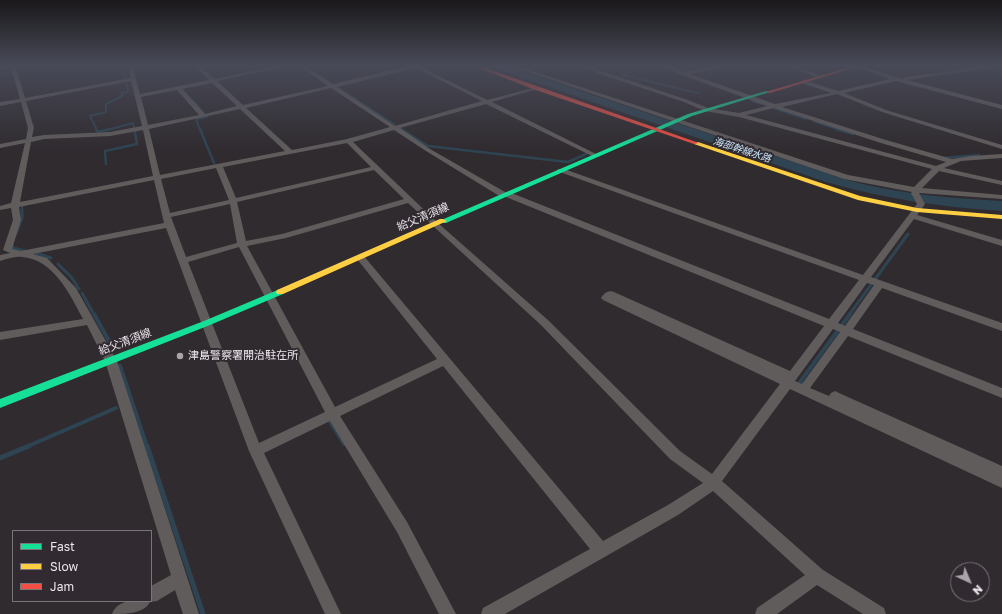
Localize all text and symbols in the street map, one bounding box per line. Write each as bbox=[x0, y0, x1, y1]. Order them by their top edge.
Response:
water label: 海部幹線水路 bbox=[712, 135, 772, 165]
street label: 給父清須線 bbox=[395, 200, 451, 234]
street label: 給父清須線 bbox=[97, 326, 153, 358]
place label: 津島警察署開治駐在所 bbox=[188, 349, 298, 363]
marker: 津島警察署開治駐在所 bbox=[175, 351, 185, 361]
legend bbox=[12, 530, 152, 602]
text: Fast bbox=[50, 539, 75, 554]
text: Slow bbox=[50, 559, 78, 574]
north arrow bbox=[950, 562, 990, 602]
text: Jam bbox=[50, 579, 74, 594]
text: N bbox=[970, 583, 986, 598]

